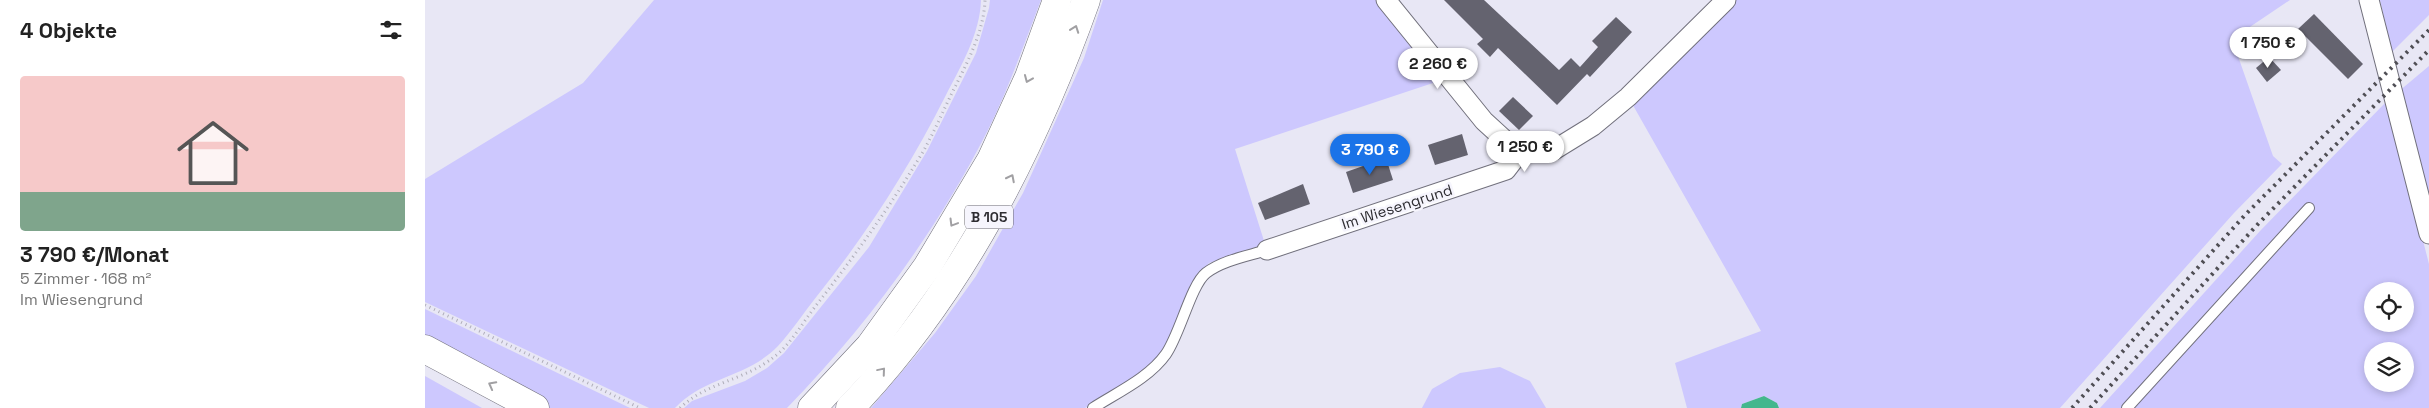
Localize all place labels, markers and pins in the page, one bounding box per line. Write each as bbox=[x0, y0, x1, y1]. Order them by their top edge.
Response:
pin: 1 750 € bbox=[2222, 27, 2314, 69]
pin: 2 260 € bbox=[1392, 48, 1484, 90]
pin: 1 250 € bbox=[1479, 130, 1571, 173]
pin: 3 790 € bbox=[1324, 134, 1416, 176]

